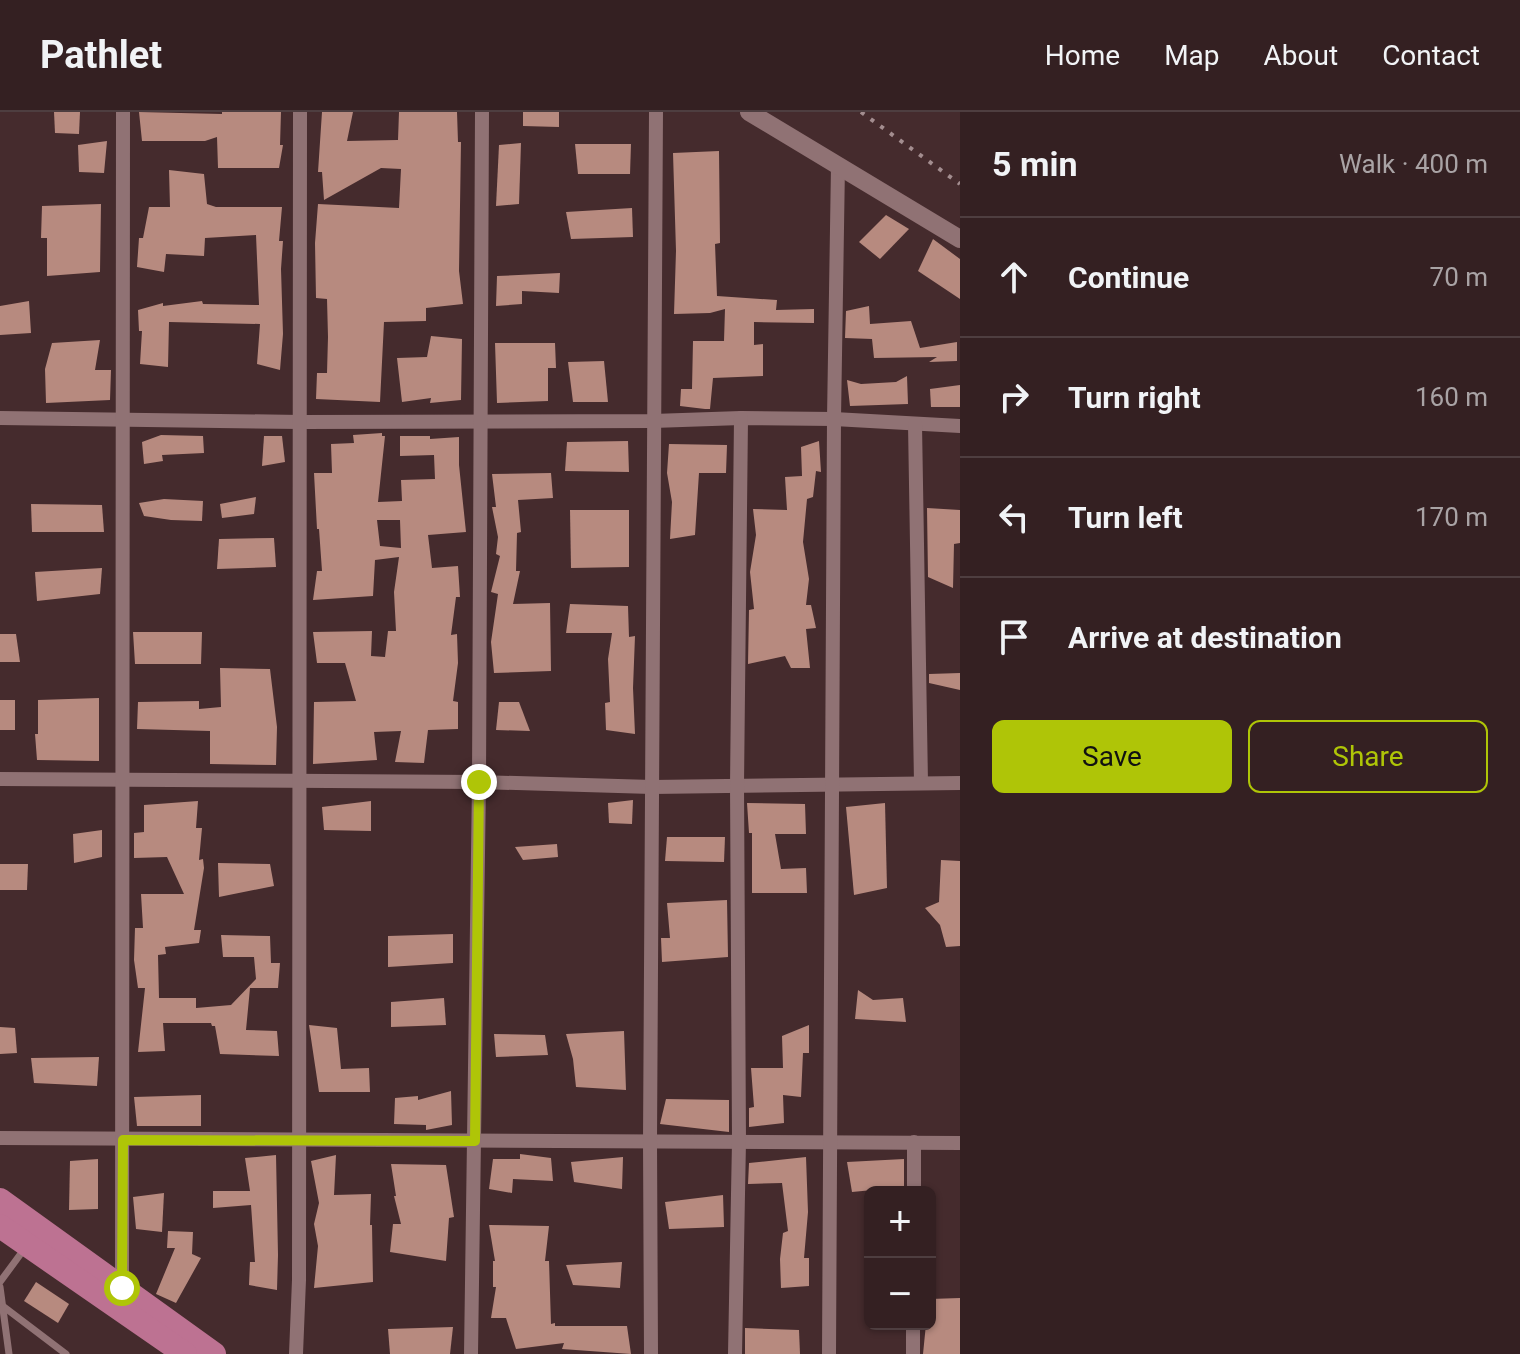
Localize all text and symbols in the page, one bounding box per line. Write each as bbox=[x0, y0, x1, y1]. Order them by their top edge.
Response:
text: Pathlet bbox=[40, 33, 162, 77]
text: Home bbox=[1045, 39, 1120, 72]
text: Map bbox=[1164, 39, 1220, 72]
text: About bbox=[1264, 39, 1338, 72]
text: Contact bbox=[1382, 39, 1480, 72]
text: 5 min bbox=[992, 144, 1077, 184]
text: Walk · 400 m bbox=[1339, 149, 1488, 179]
icon: ahead bbox=[992, 255, 1036, 299]
text: Continue bbox=[1068, 260, 1189, 295]
text: 70 m bbox=[1430, 262, 1488, 292]
icon: right bbox=[992, 375, 1036, 419]
text: Turn right bbox=[1068, 380, 1201, 415]
text: 160 m bbox=[1415, 382, 1488, 412]
icon: left bbox=[992, 495, 1036, 539]
text: Turn left bbox=[1068, 500, 1183, 535]
text: 170 m bbox=[1415, 502, 1488, 532]
icon: arrive bbox=[992, 615, 1036, 659]
text: Arrive at destination bbox=[1068, 620, 1342, 655]
button: Save bbox=[992, 720, 1232, 793]
button: Share bbox=[1248, 720, 1488, 793]
route end bbox=[461, 764, 497, 800]
map controls bbox=[864, 1186, 936, 1330]
button: + bbox=[864, 1186, 936, 1258]
button: − bbox=[864, 1258, 936, 1330]
route start bbox=[104, 1270, 140, 1306]

